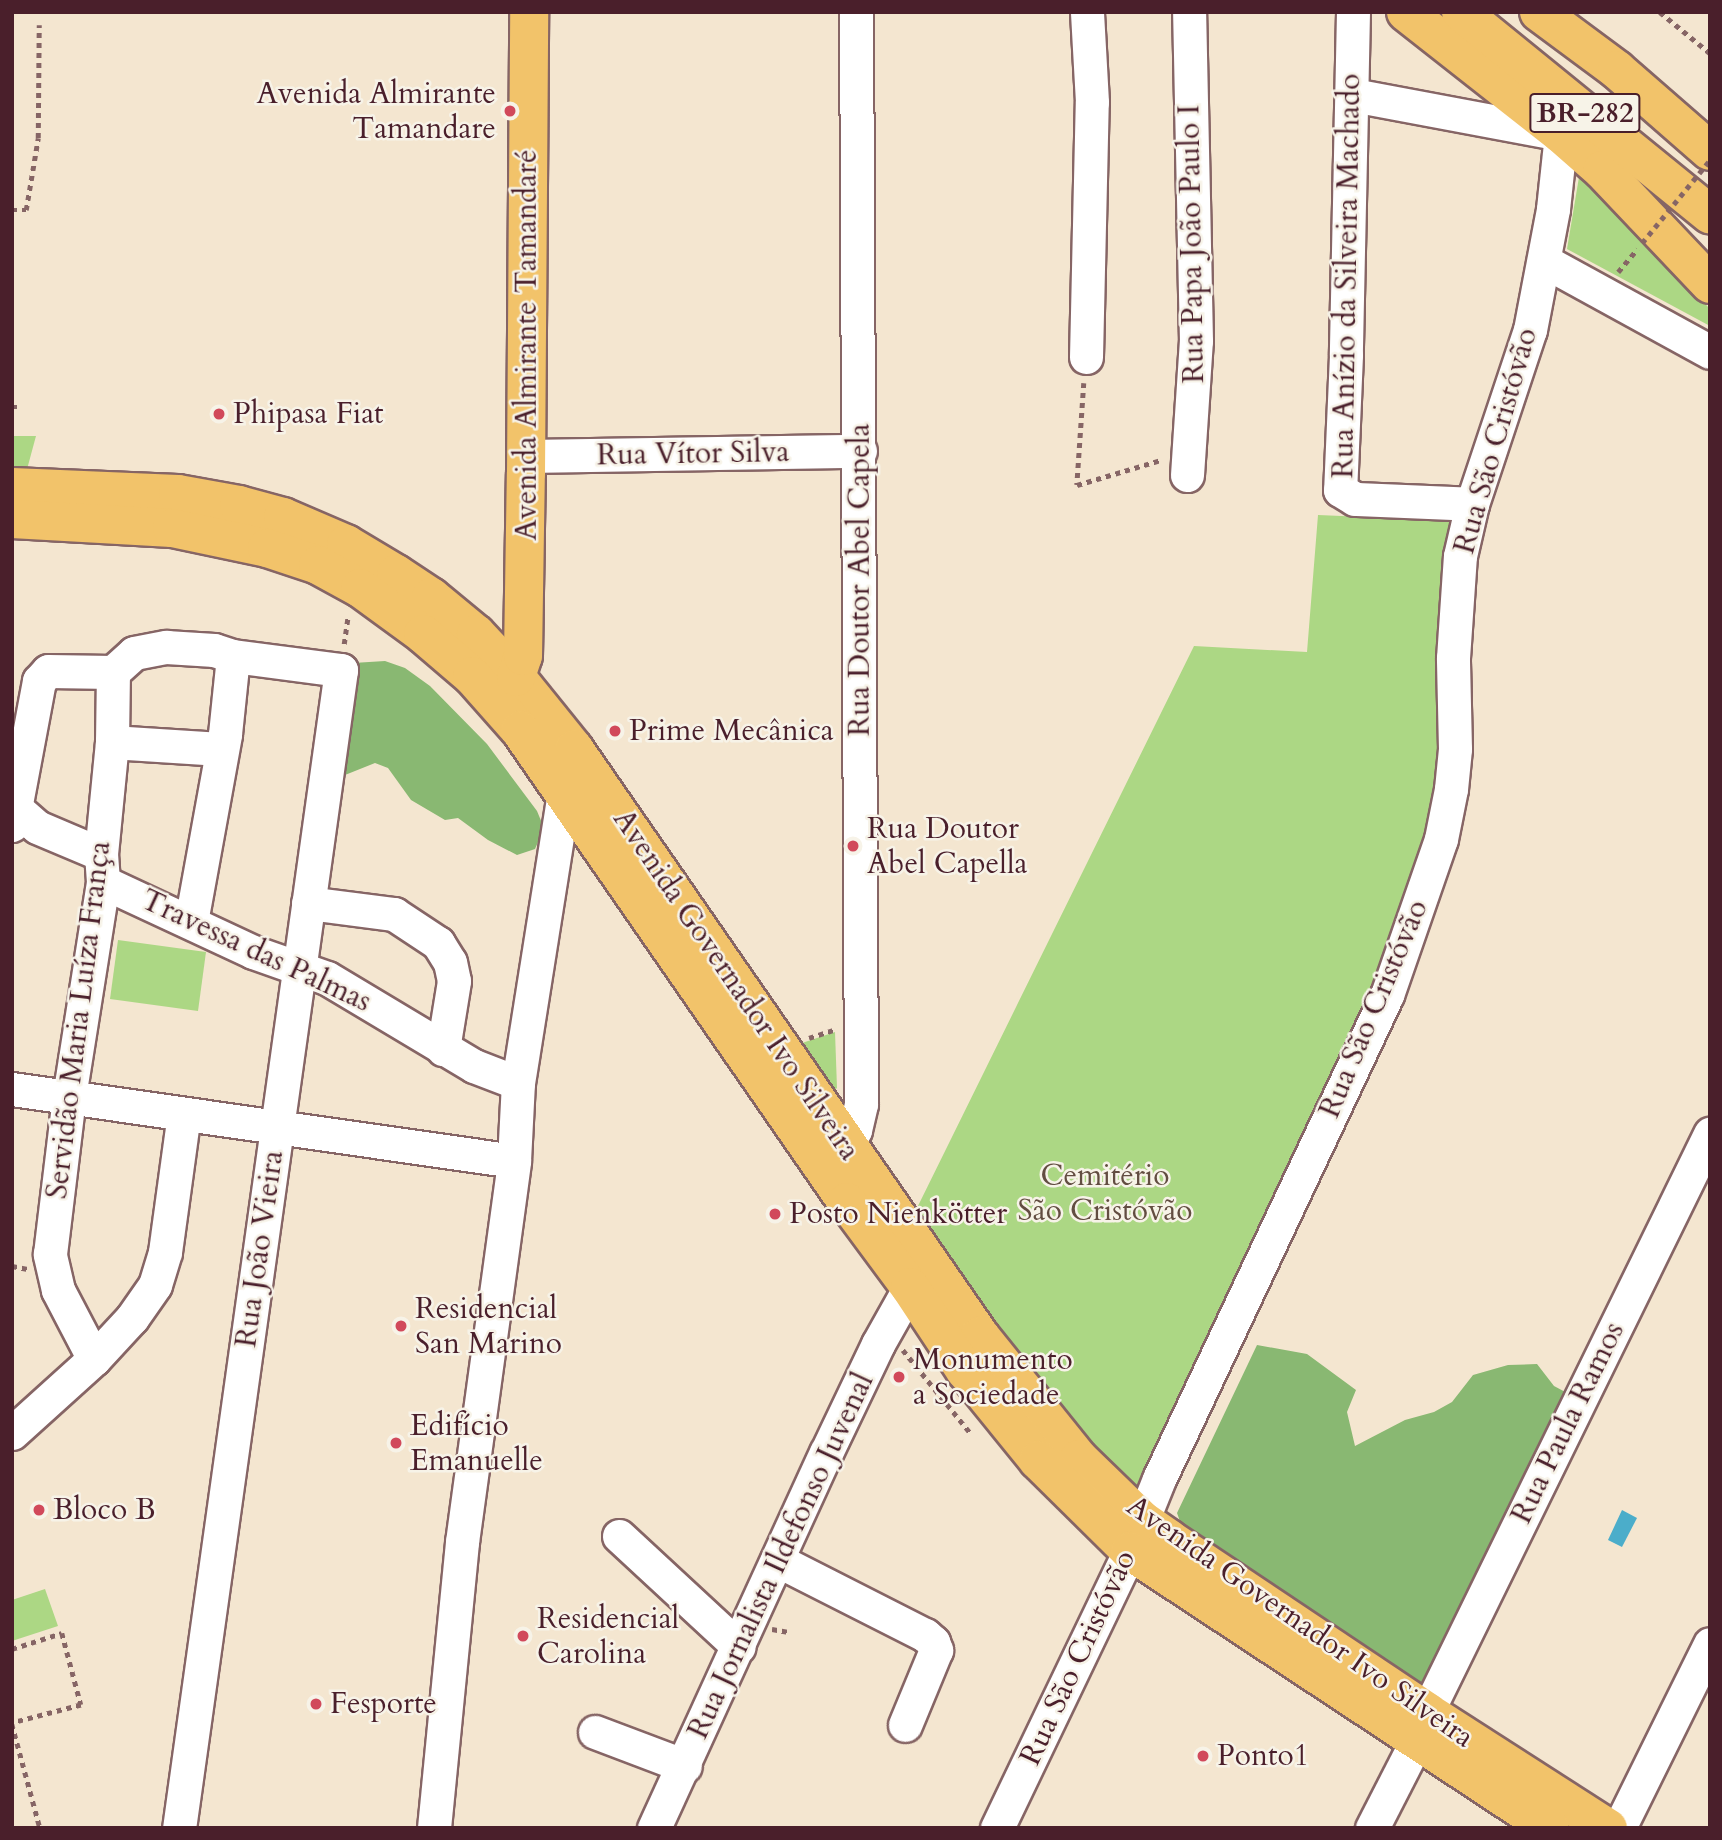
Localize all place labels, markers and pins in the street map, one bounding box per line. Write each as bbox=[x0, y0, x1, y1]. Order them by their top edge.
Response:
place label: Avenida Almirante Tamandare bbox=[257, 76, 496, 146]
marker: Avenida Almirante Tamandare bbox=[502, 103, 518, 119]
place label: Phipasa Fiat bbox=[233, 396, 384, 432]
marker: Phipasa Fiat bbox=[211, 406, 227, 422]
place label: Prime Mecânica bbox=[629, 713, 834, 749]
marker: Prime Mecânica bbox=[607, 723, 623, 739]
place label: Rua Doutor Abel Capella bbox=[867, 811, 1027, 882]
marker: Rua Doutor Abel Capella bbox=[845, 838, 861, 854]
place label: Posto Nienkötter bbox=[789, 1196, 1007, 1232]
marker: Posto Nienkötter bbox=[767, 1206, 783, 1222]
place label: Residencial San Marino bbox=[415, 1291, 562, 1362]
marker: Residencial San Marino bbox=[393, 1318, 409, 1334]
place label: Monumento a Sociedade bbox=[913, 1342, 1073, 1412]
marker: Monumento a Sociedade bbox=[891, 1369, 907, 1385]
place label: Edifício Emanuelle bbox=[410, 1408, 543, 1478]
marker: Edifício Emanuelle bbox=[388, 1435, 404, 1451]
place label: Bloco B bbox=[53, 1492, 156, 1528]
marker: Bloco B bbox=[31, 1502, 47, 1518]
place label: Residencial Carolina bbox=[537, 1601, 679, 1672]
marker: Residencial Carolina bbox=[515, 1628, 531, 1644]
place label: Fesporte bbox=[330, 1686, 437, 1722]
marker: Fesporte bbox=[308, 1696, 324, 1712]
place label: Ponto1 bbox=[1217, 1738, 1309, 1774]
marker: Ponto1 bbox=[1195, 1748, 1211, 1764]

